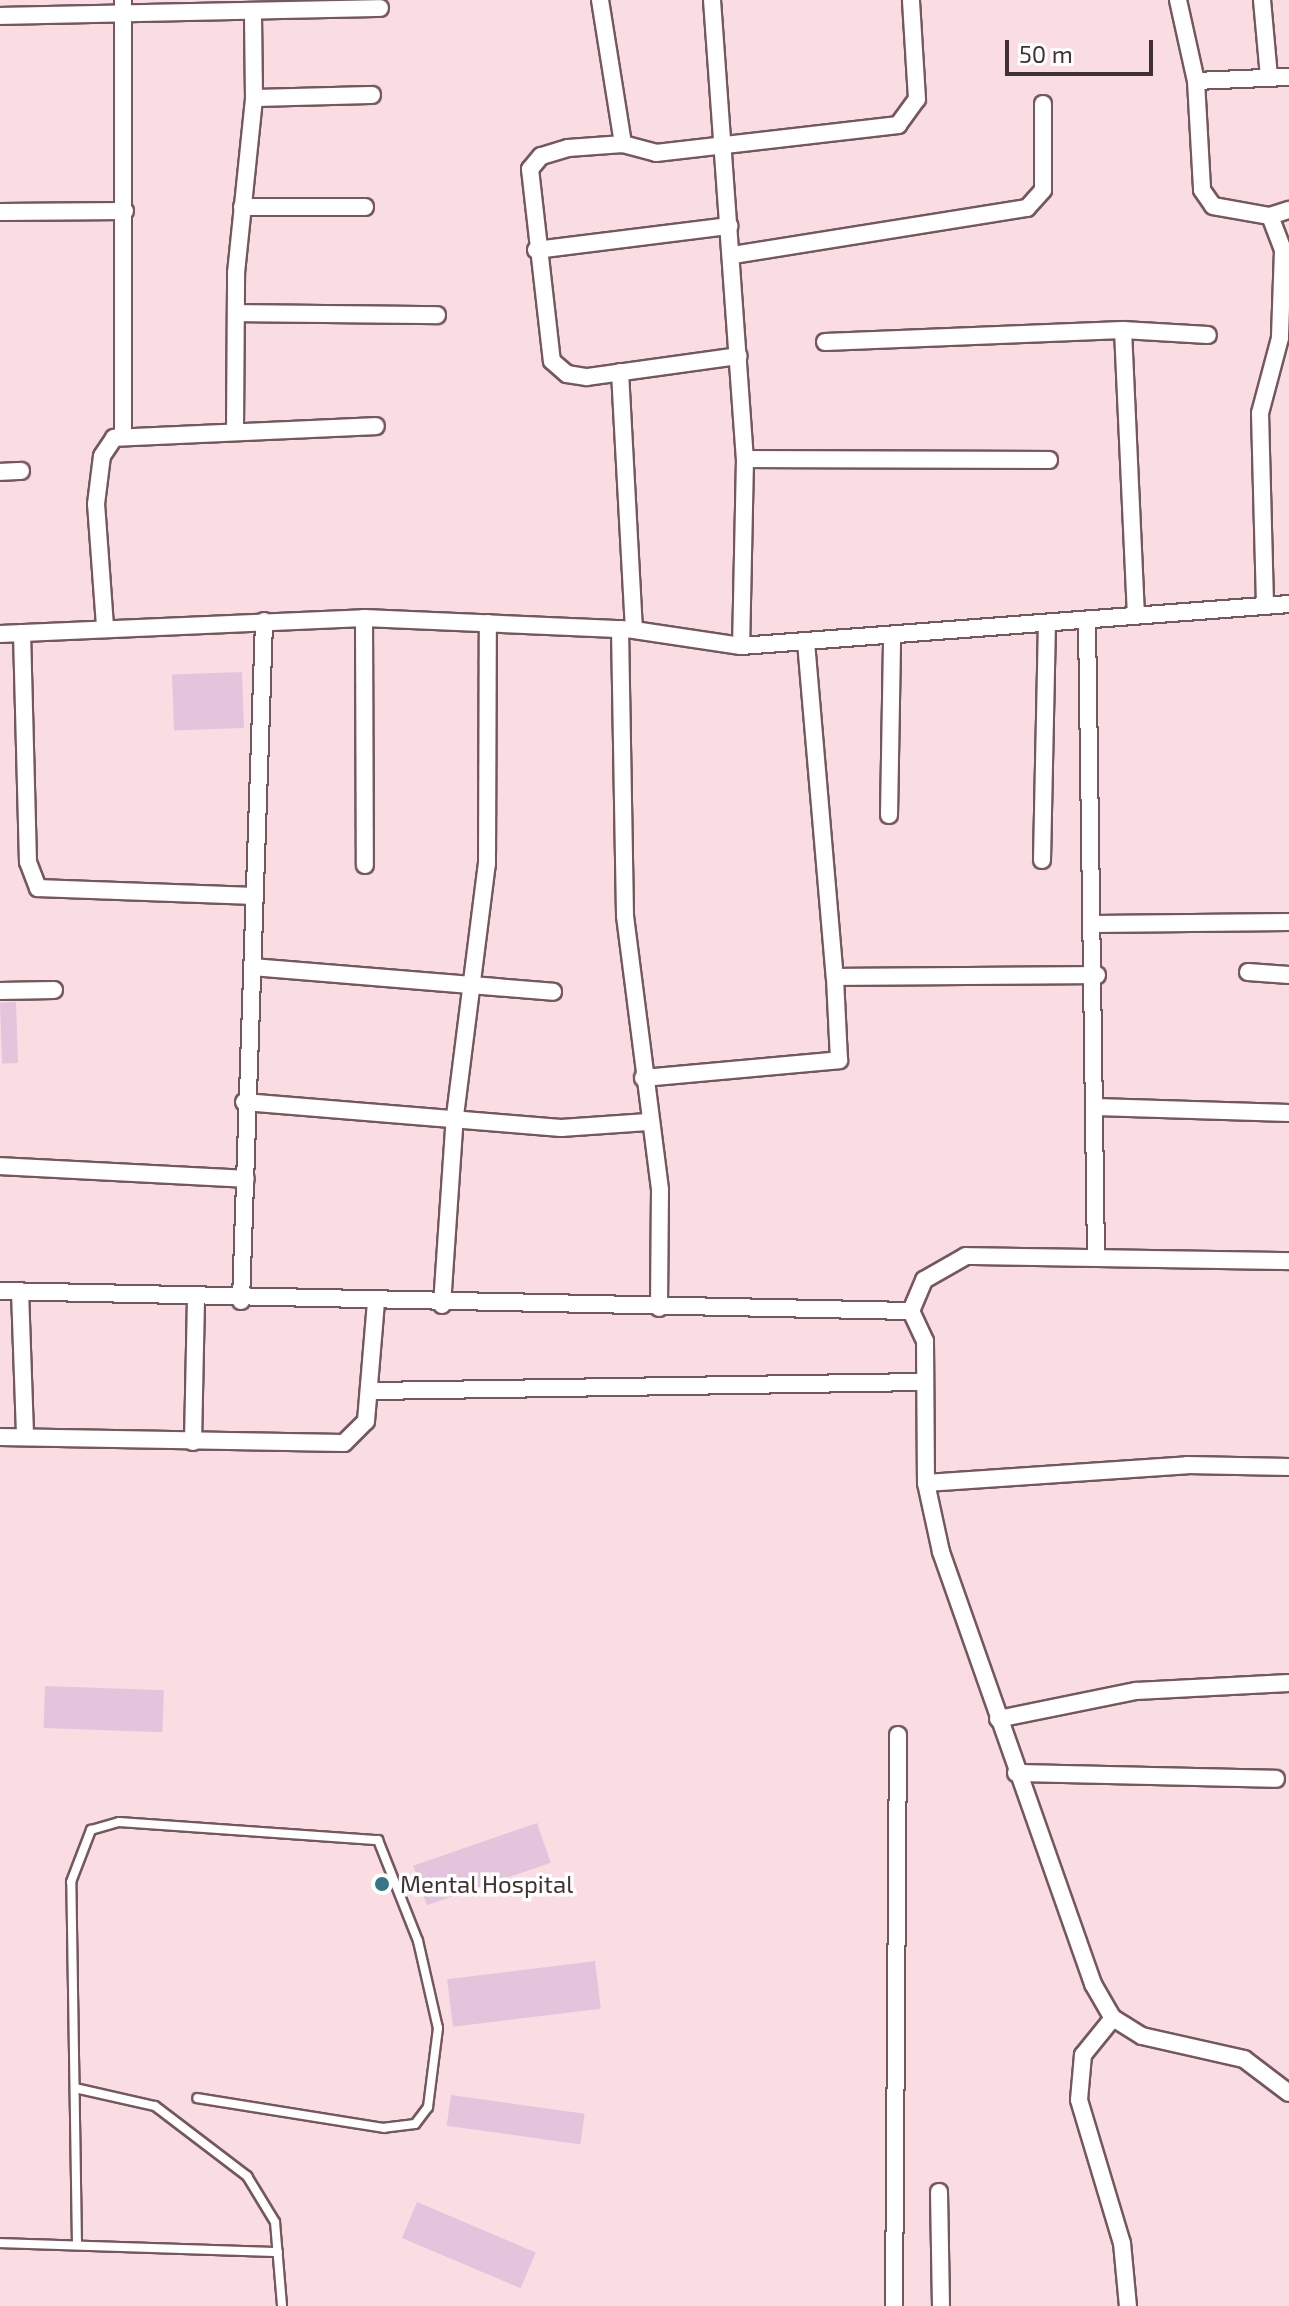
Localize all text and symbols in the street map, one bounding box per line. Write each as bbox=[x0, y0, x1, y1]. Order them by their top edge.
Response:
scale bar bbox=[1009, 24, 1157, 74]
text: 50 m bbox=[1019, 39, 1073, 68]
place label: Mental Hospital bbox=[400, 1870, 574, 1898]
marker: Mental Hospital bbox=[371, 1873, 393, 1895]

